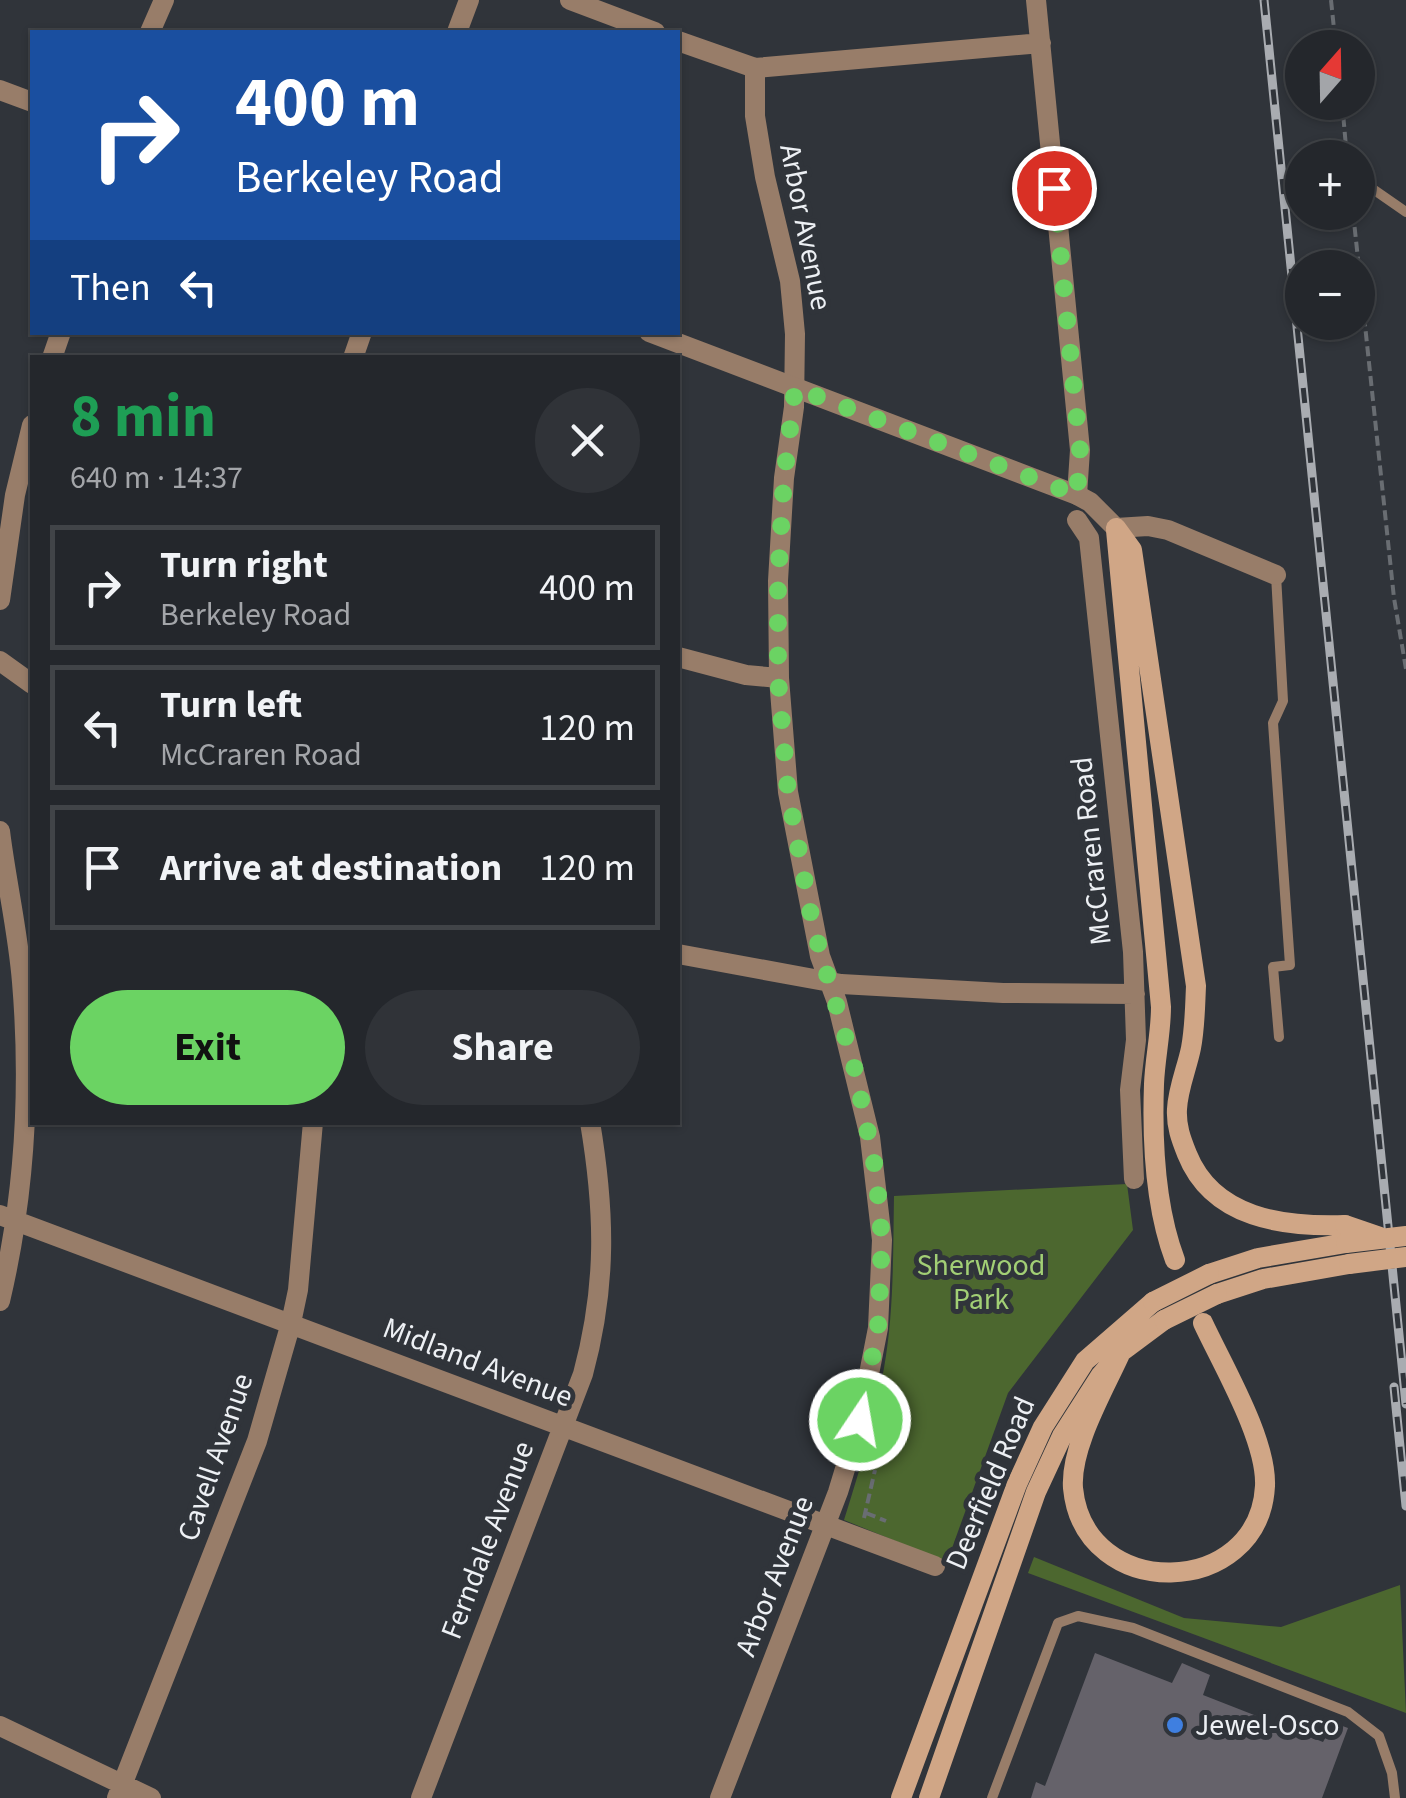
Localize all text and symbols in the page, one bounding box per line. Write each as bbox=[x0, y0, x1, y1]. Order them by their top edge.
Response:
north arrow bbox=[1285, 30, 1375, 120]
map controls bbox=[1285, 30, 1375, 340]
text: 400 m bbox=[235, 53, 420, 153]
icon: right bbox=[70, 70, 200, 200]
street label: Arbor Avenue bbox=[768, 140, 843, 314]
button: + bbox=[1285, 140, 1375, 230]
text: Berkeley Road bbox=[235, 146, 504, 210]
pin bbox=[1012, 146, 1097, 231]
icon: arrive bbox=[1027, 161, 1082, 216]
button: − bbox=[1285, 250, 1375, 340]
icon: left bbox=[171, 260, 226, 315]
text: Then bbox=[70, 261, 151, 315]
text: 8 min bbox=[70, 375, 216, 460]
button: close bbox=[535, 388, 640, 493]
text: 640 m · 14:37 bbox=[70, 455, 243, 501]
text: Turn right bbox=[160, 538, 328, 592]
icon: right bbox=[75, 560, 130, 615]
text: 400 m bbox=[539, 561, 635, 615]
text: Berkeley Road bbox=[160, 592, 351, 638]
text: Turn left bbox=[160, 678, 302, 732]
icon: left bbox=[75, 700, 130, 755]
text: 120 m bbox=[539, 701, 635, 755]
text: McCraren Road bbox=[160, 732, 362, 778]
street label: McCraren Road bbox=[1060, 755, 1123, 947]
icon: arrive bbox=[75, 840, 130, 895]
text: Arrive at destination bbox=[160, 841, 502, 895]
text: 120 m bbox=[539, 841, 635, 895]
button: Exit bbox=[70, 990, 345, 1105]
button: Share bbox=[365, 990, 640, 1105]
park label: Sherwood Park bbox=[917, 1244, 1045, 1321]
street label: Midland Avenue bbox=[377, 1307, 579, 1418]
street label: Cavell Avenue bbox=[167, 1368, 264, 1547]
position arrow bbox=[808, 1368, 912, 1472]
street label: Deerfield Road bbox=[935, 1390, 1046, 1576]
street label: Ferndale Avenue bbox=[430, 1435, 545, 1645]
street label: Arbor Avenue bbox=[724, 1490, 825, 1663]
place label: Jewel-Osco bbox=[1195, 1704, 1340, 1747]
marker: Jewel-Osco bbox=[1164, 1714, 1186, 1736]

